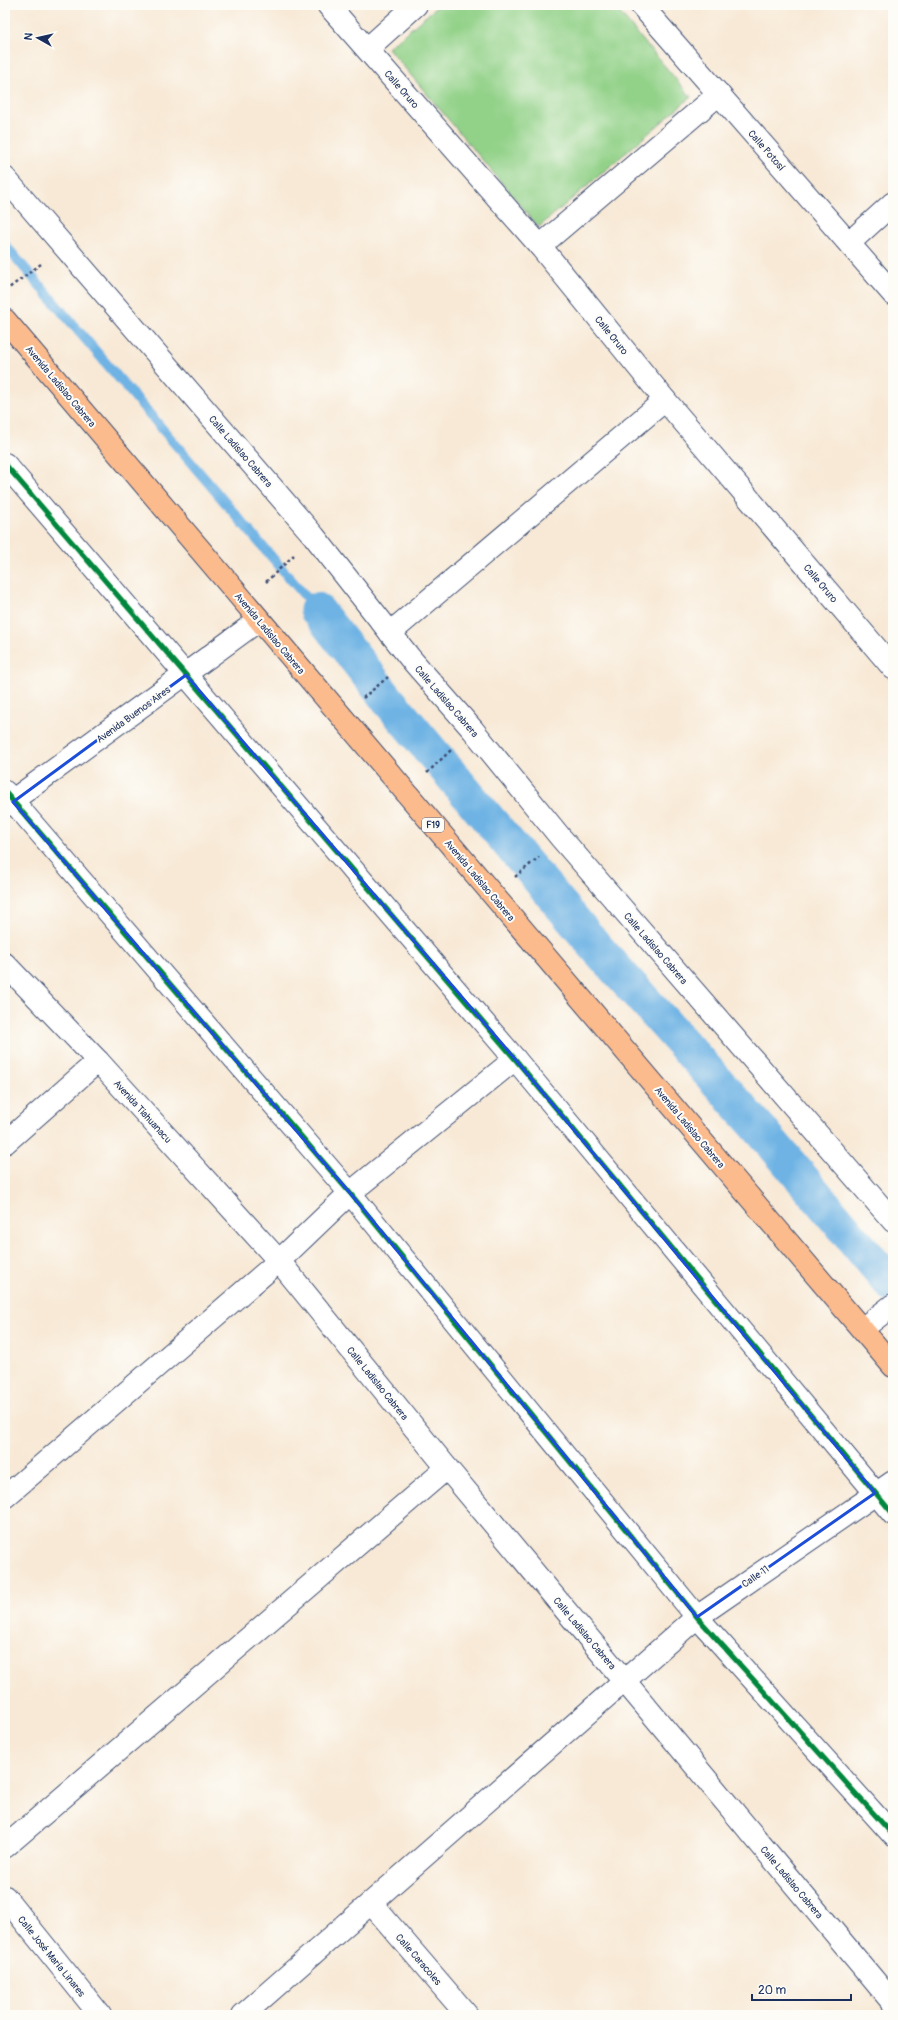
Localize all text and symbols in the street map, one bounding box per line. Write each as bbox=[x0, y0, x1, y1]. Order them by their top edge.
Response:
north arrow bbox=[18, 18, 58, 58]
text: N bbox=[22, 32, 36, 41]
street label: Calle Oruro bbox=[382, 68, 421, 112]
street label: Calle Potosí bbox=[745, 128, 787, 174]
street label: Calle Oruro bbox=[592, 314, 631, 358]
street label: Avenida Ladislao Cabrera bbox=[23, 344, 98, 430]
street label: Calle Ladislao Cabrera bbox=[206, 413, 275, 490]
street label: Calle Oruro bbox=[801, 562, 840, 606]
street label: Avenida Ladislao Cabrera bbox=[232, 591, 307, 677]
street label: Calle Ladislao Cabrera bbox=[412, 663, 481, 740]
street label: Avenida Buenos Aires bbox=[94, 684, 173, 746]
road number: F19 bbox=[422, 818, 444, 832]
street label: Avenida Ladislao Cabrera bbox=[442, 838, 517, 924]
street label: Calle Ladislao Cabrera bbox=[621, 910, 690, 987]
street label: Avenida Tiahuanacu bbox=[111, 1078, 174, 1146]
street label: Avenida Ladislao Cabrera bbox=[652, 1085, 727, 1171]
street label: Calle Ladislao Cabrera bbox=[344, 1345, 411, 1423]
street label: Calle 11 bbox=[740, 1563, 772, 1590]
street label: Calle Ladislao Cabrera bbox=[550, 1595, 618, 1673]
street label: Calle Ladislao Cabrera bbox=[757, 1844, 825, 1922]
street label: Calle José María Linares bbox=[15, 1914, 88, 2000]
street label: Calle Caracoles bbox=[393, 1932, 444, 1988]
scale bar bbox=[752, 1976, 851, 2002]
text: 20 m bbox=[758, 1983, 787, 1998]

